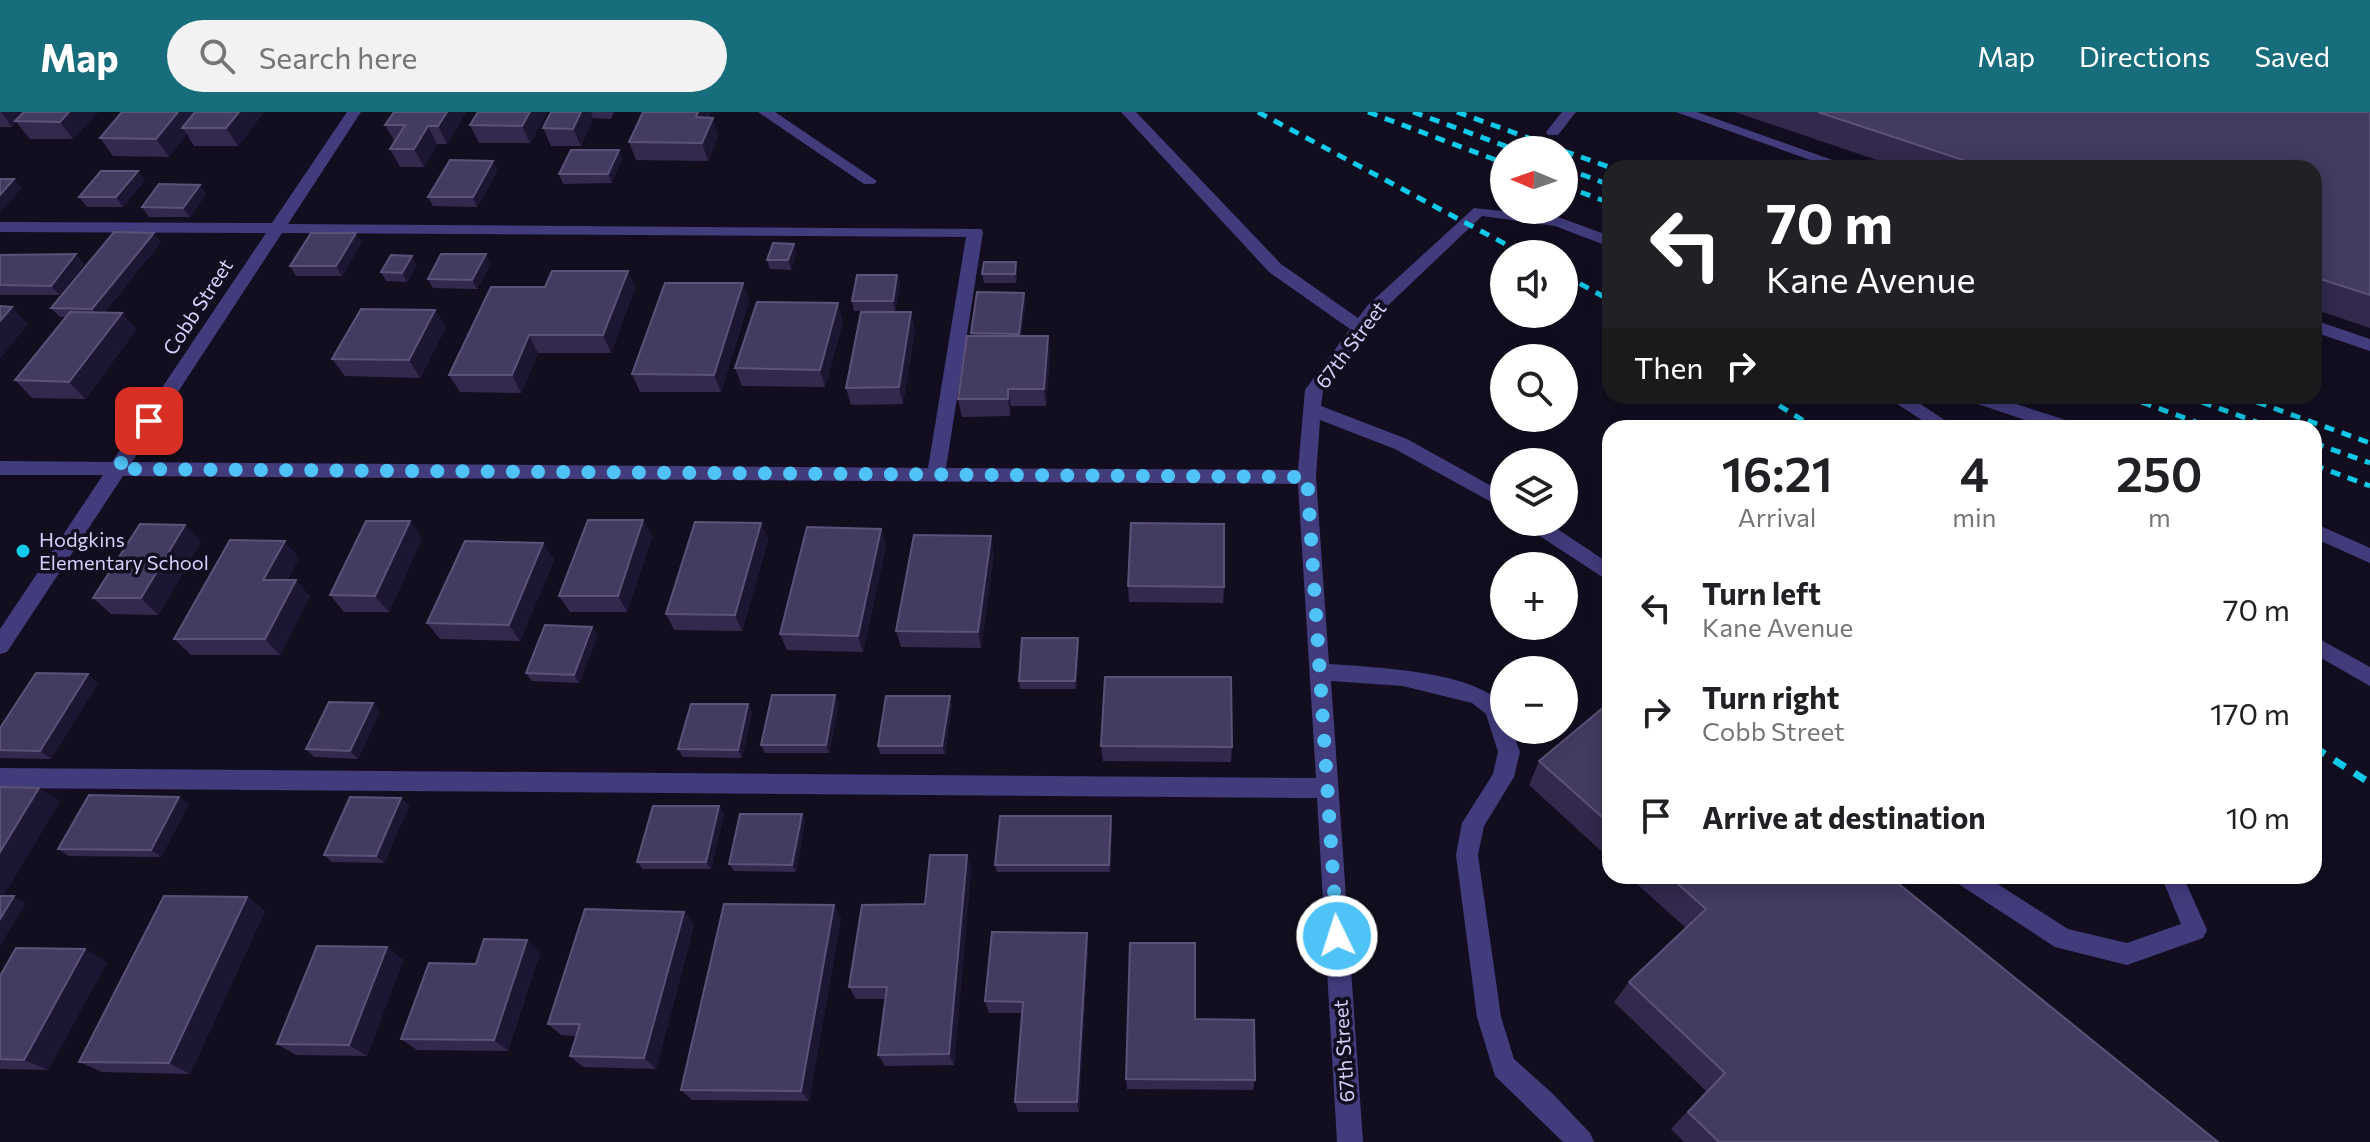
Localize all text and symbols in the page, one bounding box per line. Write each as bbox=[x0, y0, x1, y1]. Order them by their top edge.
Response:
search box bbox=[167, 20, 727, 92]
text: Map bbox=[40, 33, 119, 80]
icon: search bbox=[195, 34, 239, 78]
text: Search here bbox=[259, 38, 417, 75]
text: Map bbox=[1977, 39, 2035, 73]
text: Directions bbox=[2079, 39, 2210, 73]
text: Saved bbox=[2254, 39, 2330, 73]
north arrow bbox=[1490, 136, 1578, 224]
map controls bbox=[1490, 136, 1578, 744]
text: 70 m bbox=[1766, 187, 1893, 256]
icon: left bbox=[1634, 192, 1738, 296]
button: sound bbox=[1490, 240, 1578, 328]
street label: Cobb Street bbox=[157, 254, 237, 359]
text: Kane Avenue bbox=[1766, 256, 1976, 300]
street label: 67th Street bbox=[1310, 296, 1391, 393]
button: search bbox=[1490, 344, 1578, 432]
icon: right bbox=[1719, 344, 1763, 388]
text: Then bbox=[1634, 348, 1703, 385]
pin bbox=[115, 387, 183, 455]
icon: arrive bbox=[127, 399, 171, 443]
text: 16:21 bbox=[1721, 443, 1833, 502]
text: 4 bbox=[1960, 443, 1989, 502]
text: 250 bbox=[2116, 443, 2203, 502]
button: layers bbox=[1490, 448, 1578, 536]
text: Arrival bbox=[1738, 501, 1816, 532]
text: min bbox=[1952, 501, 1997, 532]
text: m bbox=[2148, 501, 2171, 532]
place label: Hodgkins Elementary School bbox=[39, 527, 209, 574]
marker: Hodgkins Elementary School bbox=[14, 542, 32, 560]
button: + bbox=[1490, 552, 1578, 640]
text: Turn left bbox=[1702, 574, 1821, 611]
icon: left bbox=[1634, 586, 1678, 630]
text: 70 m bbox=[2223, 590, 2290, 627]
text: Kane Avenue bbox=[1702, 611, 1853, 642]
button: − bbox=[1490, 656, 1578, 744]
text: Turn right bbox=[1702, 678, 1839, 715]
icon: right bbox=[1634, 690, 1678, 734]
text: 170 m bbox=[2210, 694, 2290, 731]
text: Cobb Street bbox=[1702, 715, 1845, 746]
icon: arrive bbox=[1634, 794, 1678, 838]
text: Arrive at destination bbox=[1702, 798, 1986, 835]
text: 10 m bbox=[2226, 798, 2290, 835]
position arrow bbox=[1295, 894, 1379, 978]
street label: 67th Street bbox=[1327, 999, 1359, 1103]

